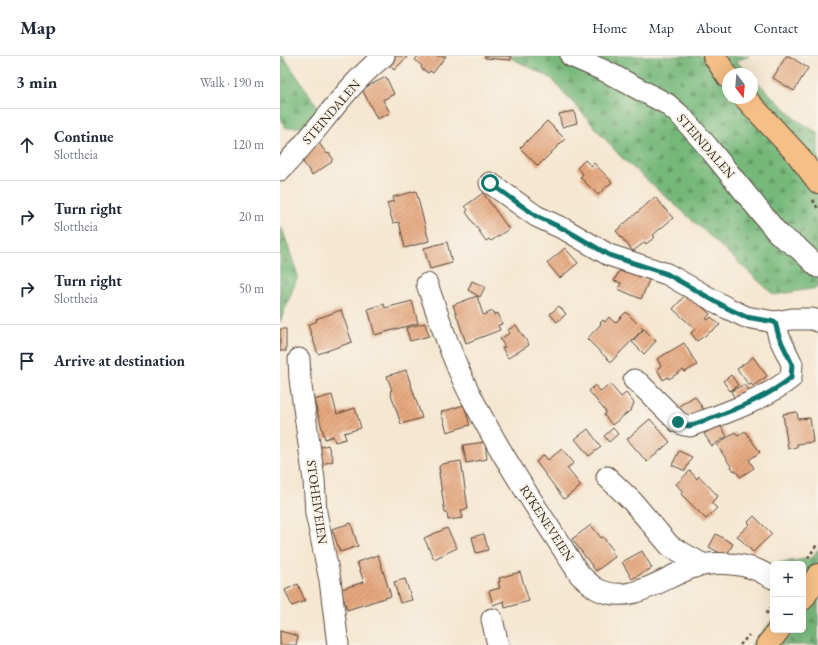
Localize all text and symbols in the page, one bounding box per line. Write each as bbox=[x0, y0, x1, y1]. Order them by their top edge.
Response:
text: Map bbox=[20, 15, 56, 40]
text: Home bbox=[592, 19, 627, 37]
text: Map bbox=[649, 19, 674, 37]
text: About bbox=[696, 19, 732, 37]
text: Contact bbox=[754, 19, 798, 37]
north arrow bbox=[722, 68, 758, 104]
text: 3 min bbox=[16, 71, 57, 93]
text: Walk · 190 m bbox=[200, 74, 264, 91]
street label: STEINDALEN bbox=[298, 76, 364, 148]
street label: STEINDALEN bbox=[673, 110, 739, 182]
text: Continue bbox=[54, 127, 114, 146]
icon: ahead bbox=[16, 134, 38, 156]
text: 120 m bbox=[233, 136, 264, 153]
text: Slottheia bbox=[54, 146, 98, 163]
route start bbox=[481, 174, 499, 192]
text: Turn right bbox=[54, 199, 122, 218]
icon: right bbox=[16, 206, 38, 228]
text: 20 m bbox=[239, 208, 264, 225]
text: Slottheia bbox=[54, 218, 98, 235]
text: Turn right bbox=[54, 271, 122, 290]
icon: right bbox=[16, 278, 38, 300]
text: 50 m bbox=[239, 280, 264, 297]
text: Slottheia bbox=[54, 290, 98, 307]
icon: arrive bbox=[16, 350, 38, 372]
text: Arrive at destination bbox=[54, 351, 185, 370]
route end bbox=[669, 413, 687, 431]
street label: STOHEIVEIEN bbox=[303, 459, 331, 546]
street label: RYKENEVEIEN bbox=[516, 482, 578, 565]
map controls bbox=[770, 561, 806, 633]
button: + bbox=[770, 561, 806, 597]
button: − bbox=[770, 597, 806, 633]

